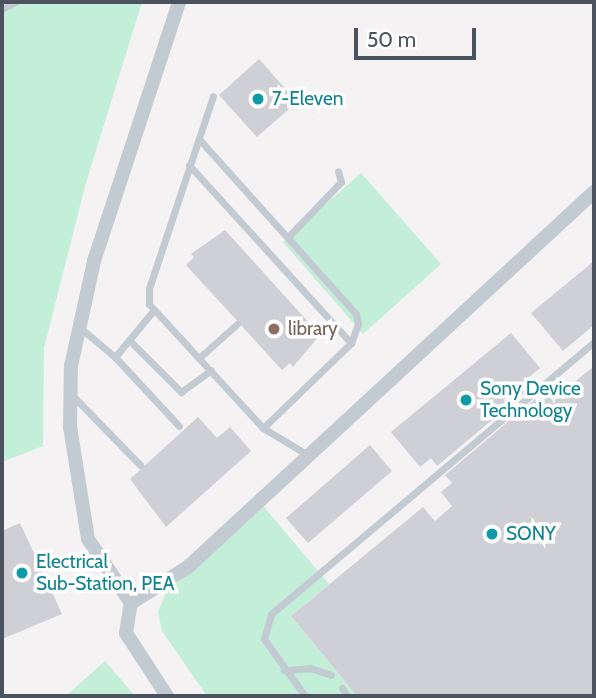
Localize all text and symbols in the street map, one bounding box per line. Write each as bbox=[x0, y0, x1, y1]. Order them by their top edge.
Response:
scale bar bbox=[358, 14, 480, 58]
text: 50 m bbox=[367, 27, 416, 52]
place label: 7-Eleven bbox=[272, 88, 343, 110]
marker: 7-Eleven bbox=[250, 91, 266, 107]
place label: library bbox=[288, 318, 338, 340]
marker: library bbox=[266, 321, 282, 337]
place label: Sony Device Technology bbox=[480, 378, 581, 422]
marker: Sony Device Technology bbox=[458, 392, 474, 408]
place label: SONY bbox=[506, 523, 556, 545]
marker: SONY bbox=[484, 526, 500, 542]
place label: Electrical Sub-Station, PEA bbox=[36, 551, 174, 595]
marker: Electrical Sub-Station, PEA bbox=[14, 565, 30, 581]

